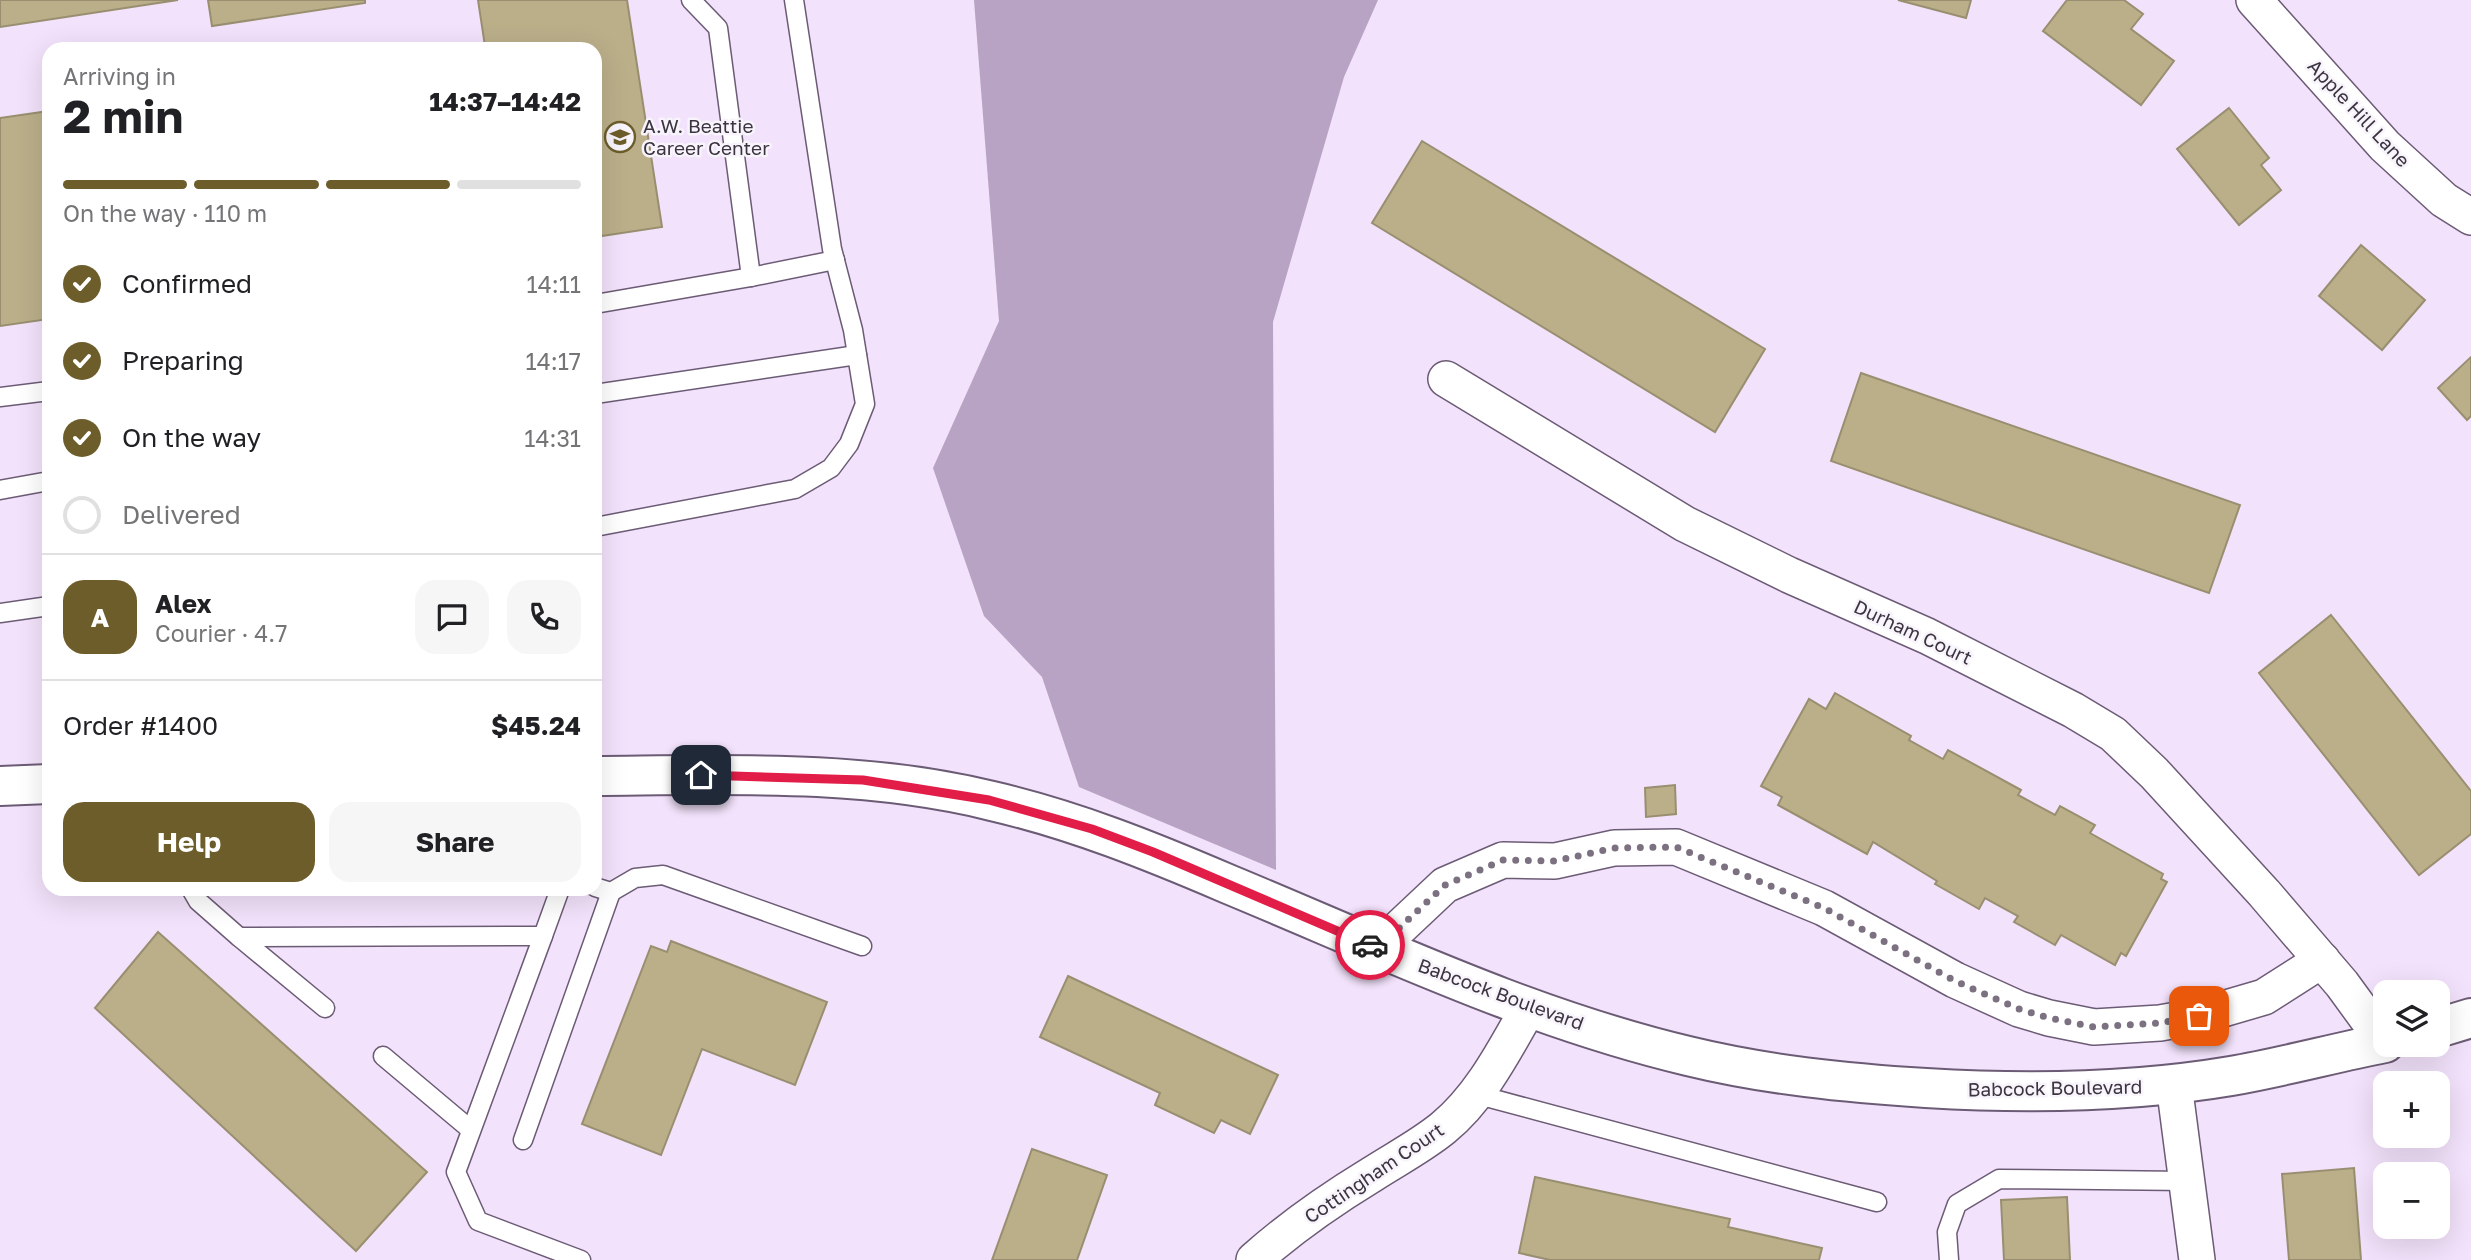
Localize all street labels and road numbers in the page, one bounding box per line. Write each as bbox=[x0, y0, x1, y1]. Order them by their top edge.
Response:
street label: Apple Hill Lane bbox=[2304, 54, 2415, 171]
street label: Durham Court bbox=[1851, 594, 1976, 669]
street label: Babcock Boulevard bbox=[1415, 953, 1587, 1034]
street label: Babcock Boulevard bbox=[1967, 1074, 2142, 1101]
street label: Cottingham Court bbox=[1300, 1117, 1448, 1228]

